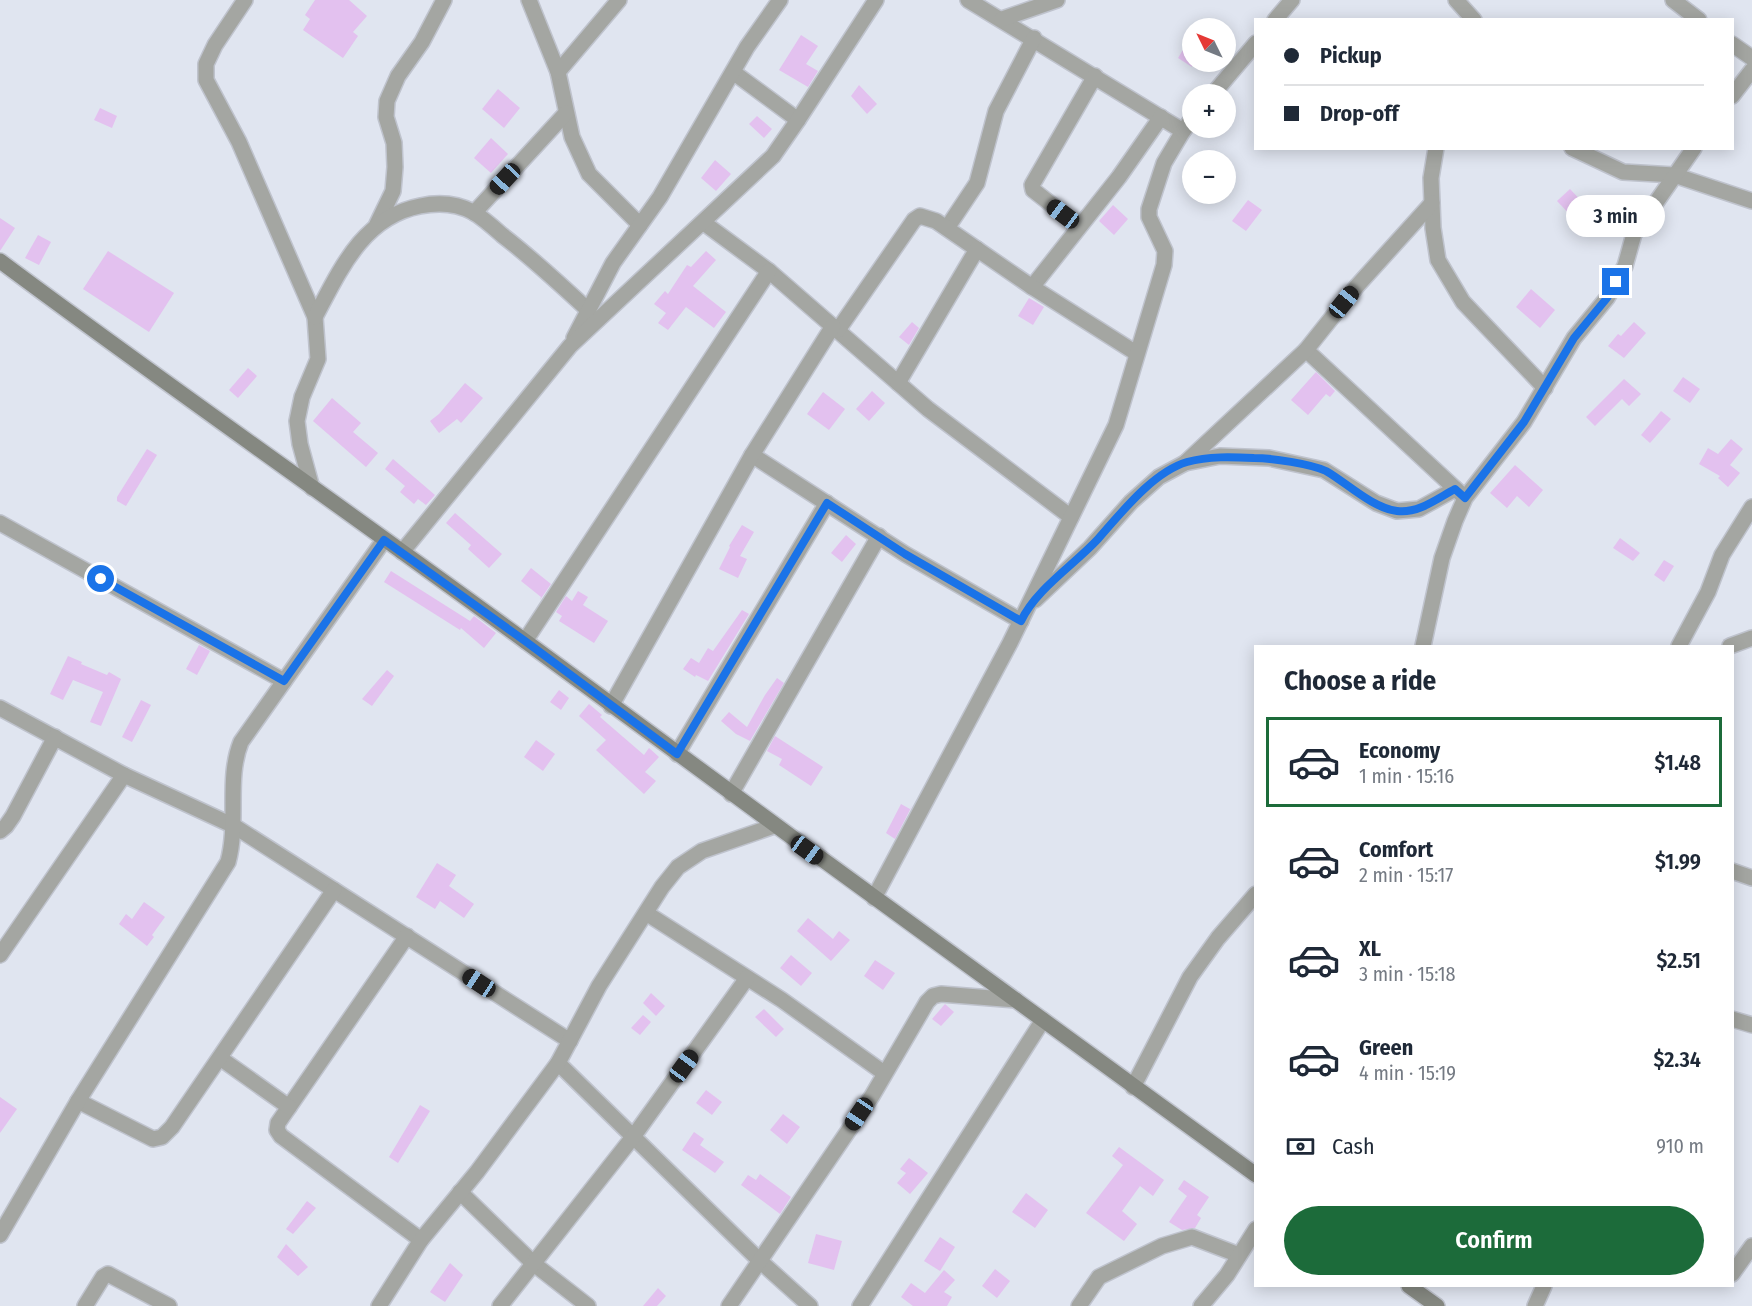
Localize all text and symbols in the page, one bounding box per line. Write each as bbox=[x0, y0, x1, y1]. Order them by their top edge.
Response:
north arrow bbox=[1182, 18, 1236, 72]
map controls bbox=[1182, 18, 1236, 204]
text: Pickup bbox=[1320, 42, 1382, 69]
button: + bbox=[1182, 84, 1236, 138]
text: Drop-off bbox=[1320, 100, 1399, 127]
button: − bbox=[1182, 150, 1236, 204]
car bbox=[486, 160, 524, 198]
callout: 3 min bbox=[1566, 195, 1666, 237]
car bbox=[1043, 196, 1083, 232]
text: 3 min bbox=[1593, 204, 1638, 228]
route end bbox=[1602, 268, 1629, 295]
car bbox=[1326, 282, 1362, 322]
route start bbox=[87, 565, 114, 592]
text: Choose a ride bbox=[1284, 665, 1436, 697]
icon: car bbox=[1287, 735, 1341, 789]
text: Economy bbox=[1359, 737, 1440, 764]
text: $1.48 bbox=[1655, 749, 1701, 776]
text: 1 min · 15:16 bbox=[1359, 764, 1454, 788]
car bbox=[787, 832, 827, 868]
icon: car bbox=[1287, 834, 1341, 888]
text: Comfort bbox=[1359, 836, 1433, 863]
text: $1.99 bbox=[1655, 848, 1701, 875]
text: 2 min · 15:17 bbox=[1359, 863, 1453, 887]
icon: car bbox=[1287, 933, 1341, 987]
text: XL bbox=[1359, 935, 1381, 962]
text: $2.51 bbox=[1656, 947, 1701, 974]
text: 3 min · 15:18 bbox=[1359, 962, 1456, 986]
car bbox=[459, 966, 499, 1000]
icon: car bbox=[1287, 1032, 1341, 1086]
text: Green bbox=[1359, 1034, 1413, 1061]
car bbox=[666, 1046, 702, 1086]
text: $2.34 bbox=[1654, 1046, 1701, 1073]
text: 4 min · 15:19 bbox=[1359, 1061, 1456, 1085]
car bbox=[841, 1094, 877, 1134]
icon: cash bbox=[1284, 1130, 1317, 1163]
text: Cash bbox=[1332, 1133, 1375, 1160]
text: 910 m bbox=[1656, 1134, 1704, 1158]
button: Confirm bbox=[1284, 1206, 1704, 1275]

